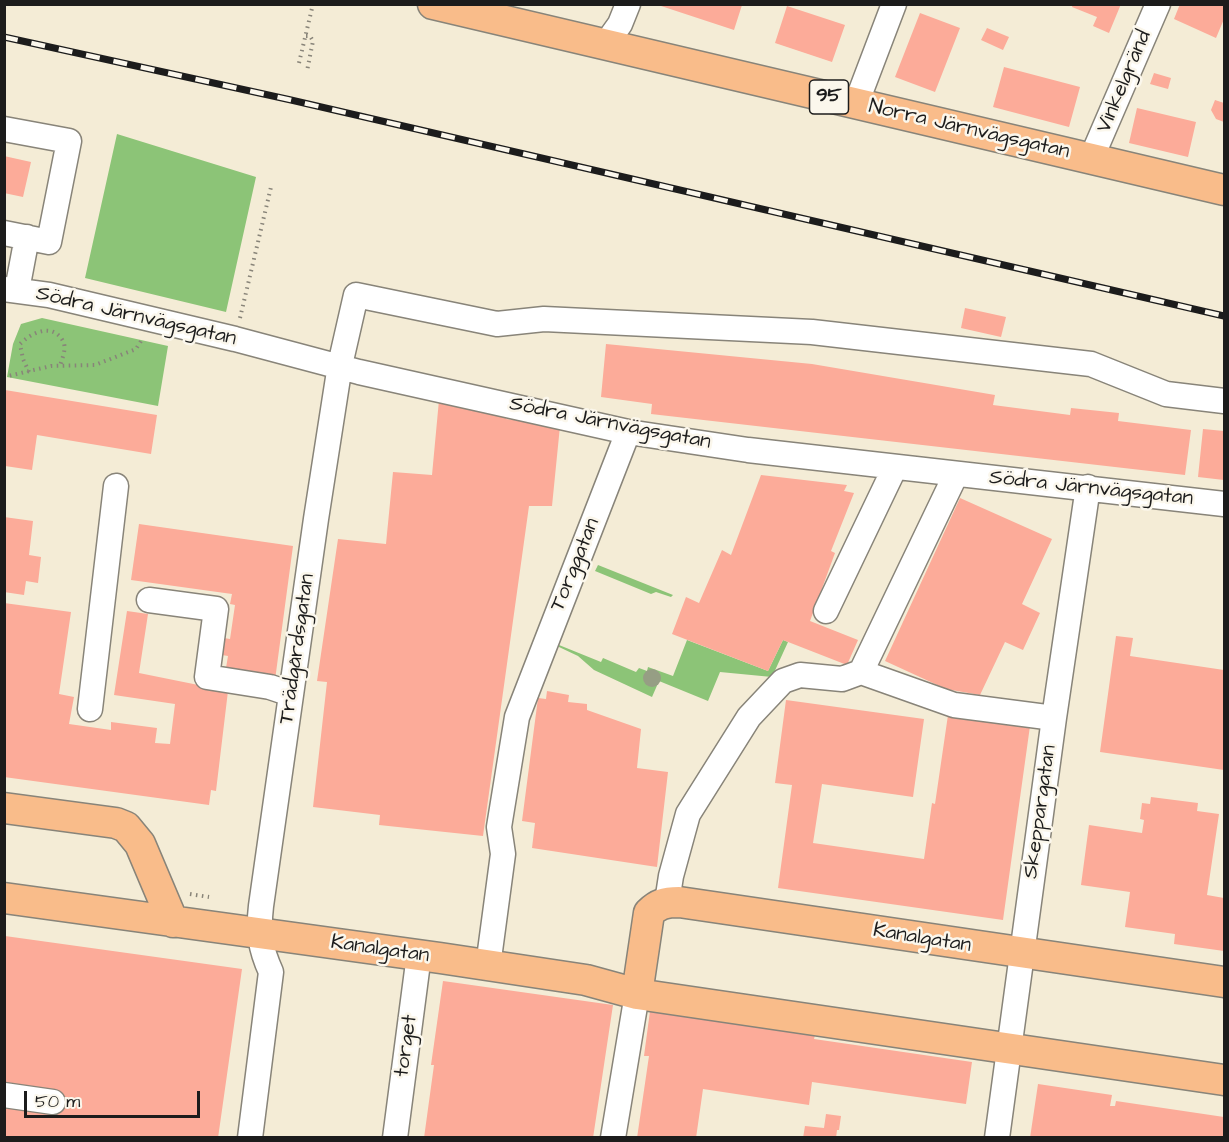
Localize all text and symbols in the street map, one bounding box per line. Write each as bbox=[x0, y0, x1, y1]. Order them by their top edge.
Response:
street label: Vinkelgränd bbox=[1092, 27, 1158, 137]
road number: 95 bbox=[810, 80, 848, 114]
street label: Norra Järnvägsgatan bbox=[866, 95, 1072, 165]
street label: Södra Järnvägsgatan bbox=[33, 282, 239, 352]
street label: Södra Järnvägsgatan bbox=[507, 392, 713, 456]
street label: Södra Järnvägsgatan bbox=[988, 466, 1194, 512]
street label: Torggatan bbox=[546, 515, 606, 615]
street label: Trädgårdsgatan bbox=[275, 572, 321, 726]
street label: Skeppargatan bbox=[1019, 744, 1063, 880]
street label: Kanalgatan bbox=[871, 919, 973, 959]
street label: Kanalgatan bbox=[329, 931, 431, 969]
street label: torget bbox=[390, 1013, 424, 1079]
scale bar bbox=[27, 1079, 202, 1117]
text: 50 m bbox=[35, 1089, 80, 1114]

